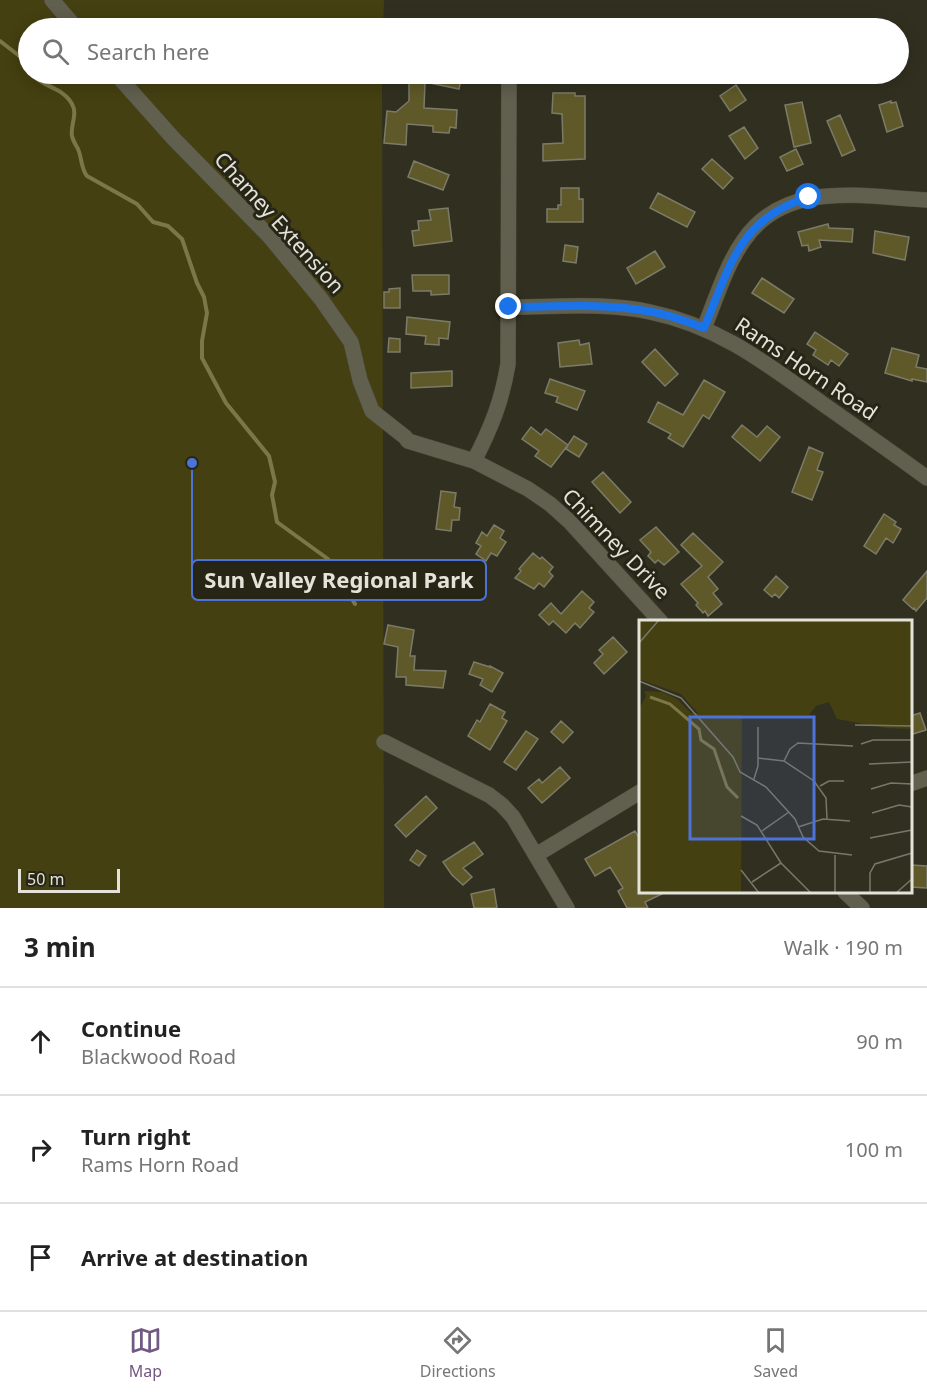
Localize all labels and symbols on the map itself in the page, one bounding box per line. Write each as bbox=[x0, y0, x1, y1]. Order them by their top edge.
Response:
street label: Chamey Extension bbox=[209, 145, 351, 299]
route start bbox=[795, 183, 821, 209]
route end bbox=[495, 293, 521, 319]
street label: Rams Horn Road bbox=[730, 310, 883, 426]
street label: Chimney Drive bbox=[557, 482, 677, 605]
callout: Sun Valley Regional Park bbox=[192, 560, 486, 600]
text: Sun Valley Regional Park bbox=[204, 564, 474, 594]
inset map bbox=[639, 620, 912, 893]
scale bar bbox=[18, 866, 120, 894]

